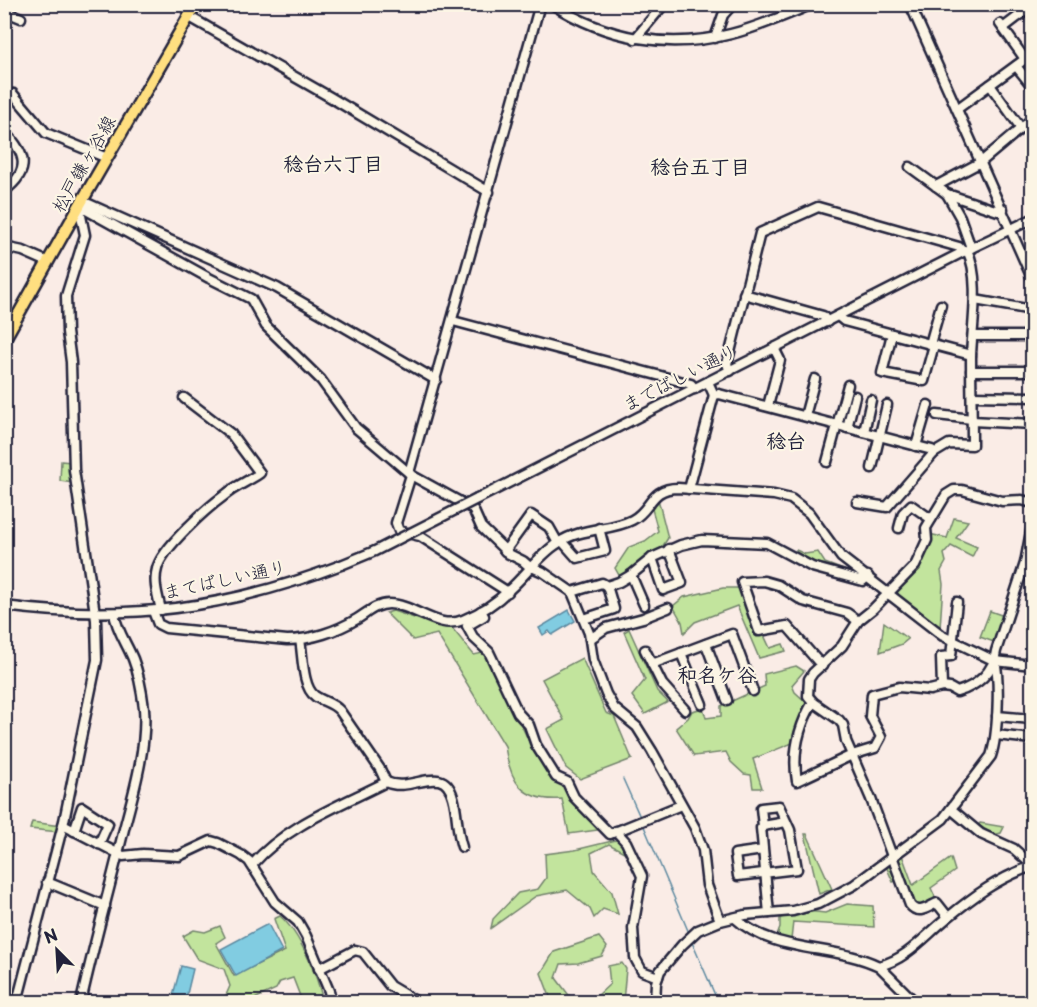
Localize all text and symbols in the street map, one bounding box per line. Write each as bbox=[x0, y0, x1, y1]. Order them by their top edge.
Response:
street label: 松戸鎌ヶ谷線 bbox=[44, 110, 121, 217]
district label: 稔台六丁目 bbox=[283, 148, 383, 178]
district label: 稔台五丁目 bbox=[650, 151, 750, 181]
street label: までばしい通り bbox=[617, 336, 741, 417]
district label: 稔台 bbox=[766, 425, 806, 455]
street label: まてばしい通り bbox=[160, 552, 289, 605]
district label: 和名ケ谷 bbox=[677, 659, 757, 689]
north arrow bbox=[27, 920, 87, 980]
text: N bbox=[40, 922, 61, 949]

